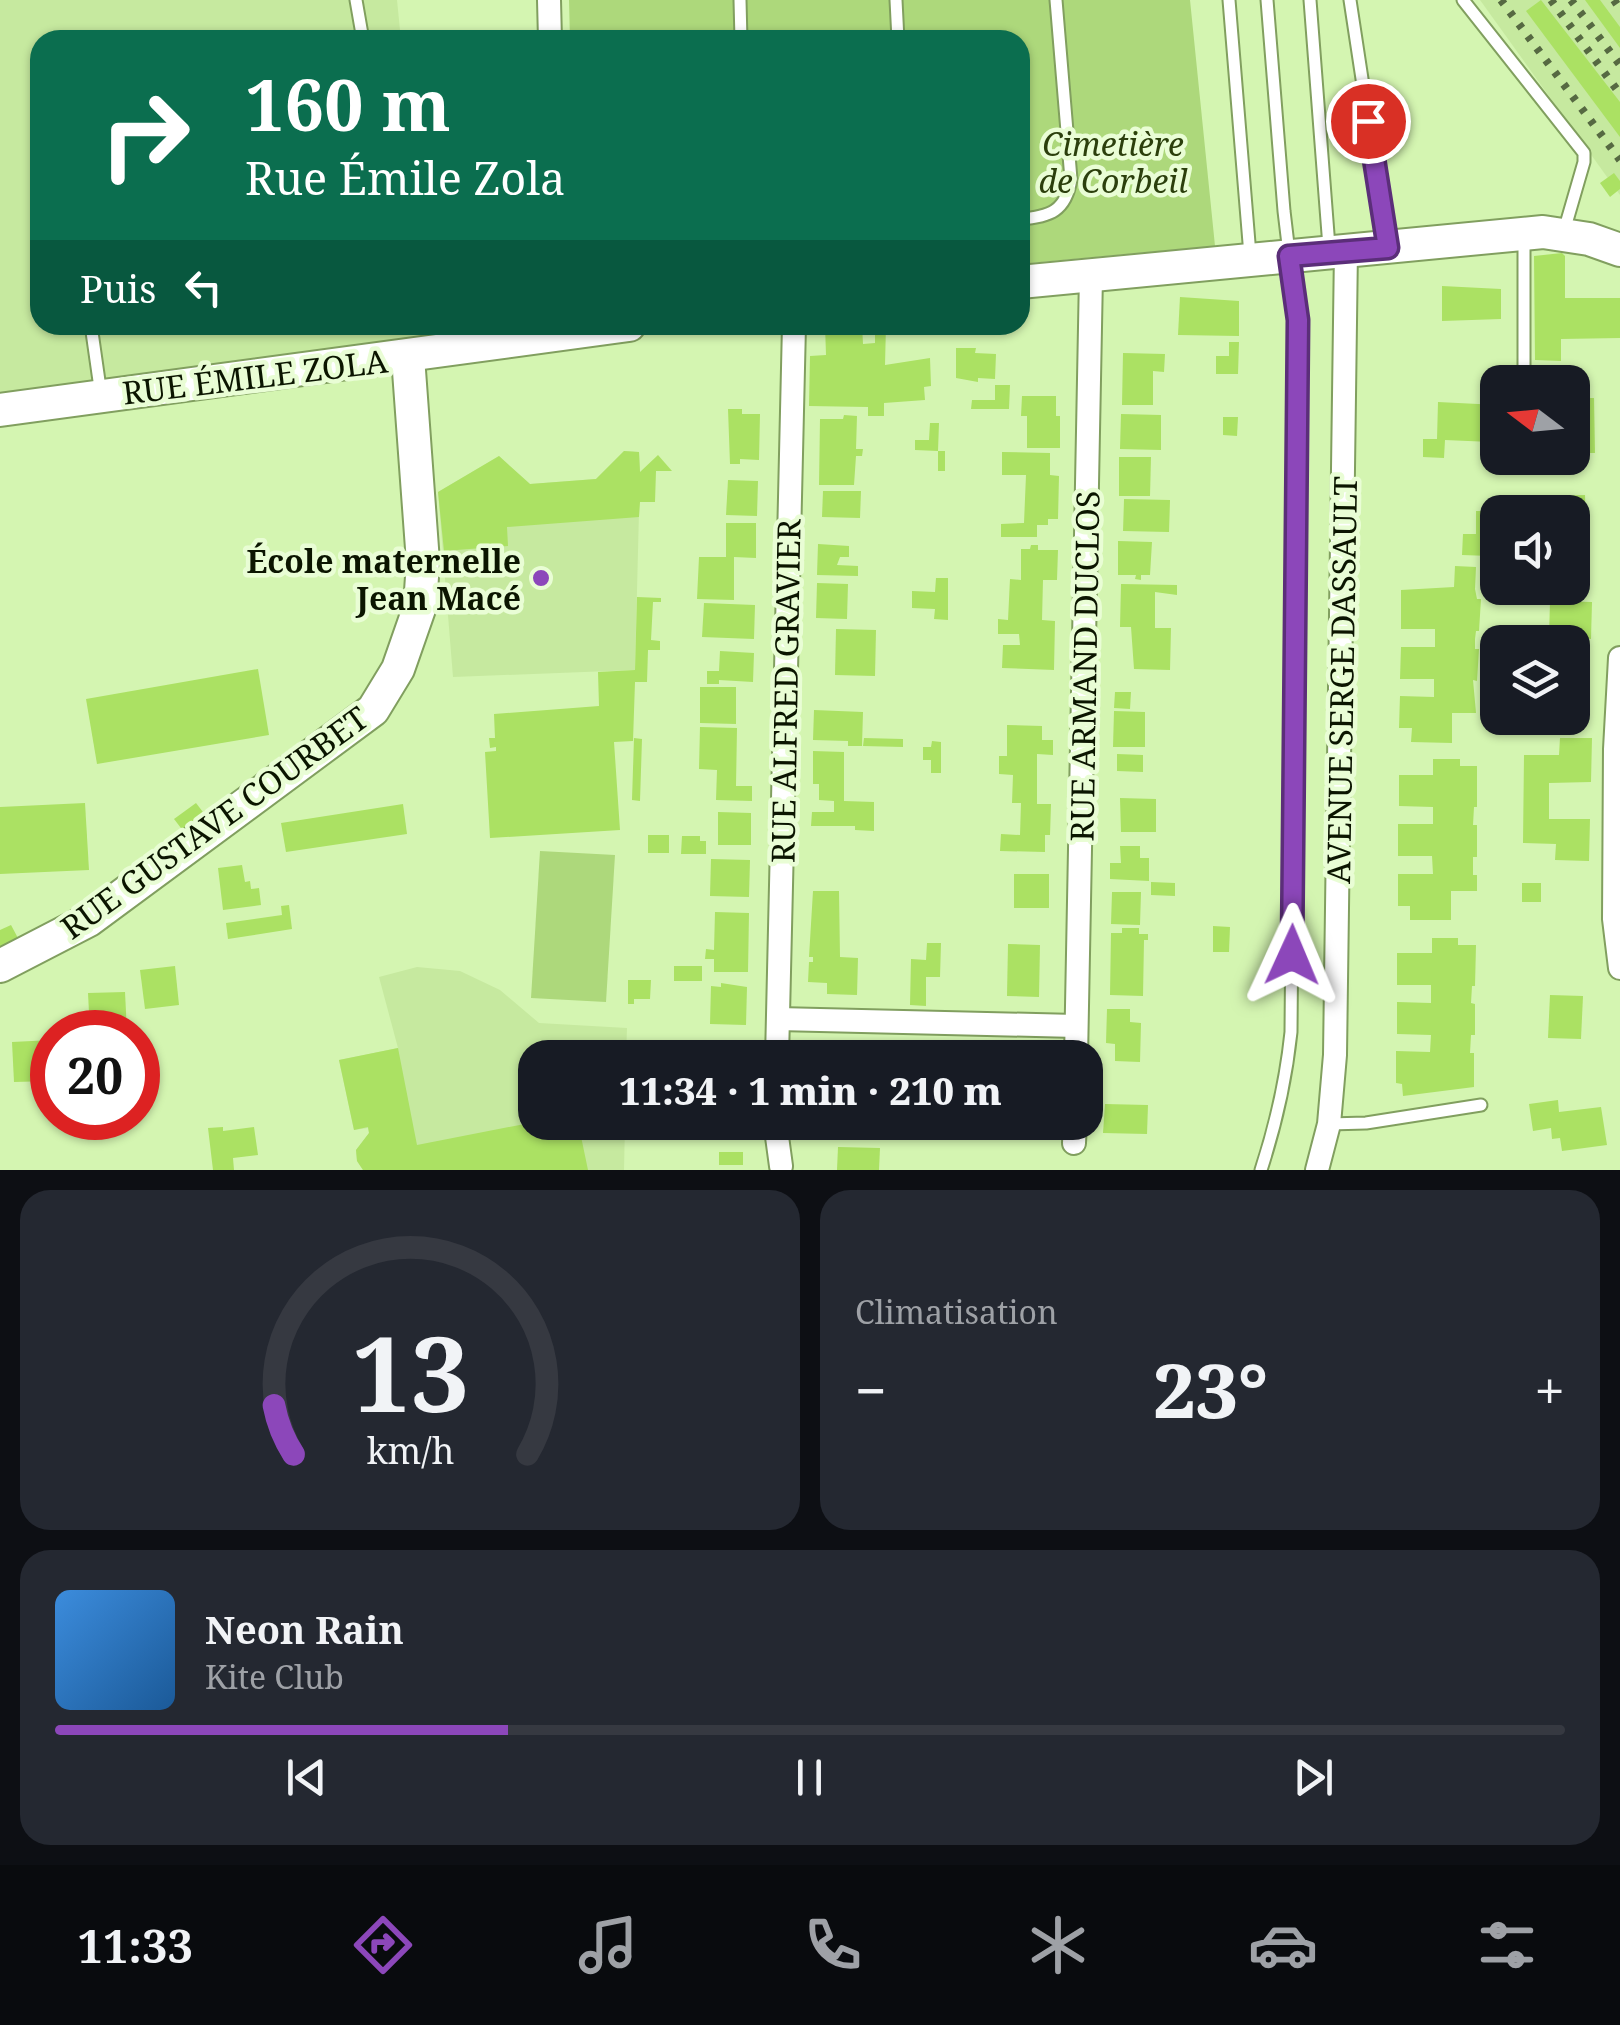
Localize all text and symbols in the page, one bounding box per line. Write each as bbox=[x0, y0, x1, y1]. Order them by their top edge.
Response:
text: 160 m bbox=[245, 56, 451, 152]
icon: right bbox=[80, 70, 210, 200]
pin bbox=[1326, 79, 1411, 164]
icon: arrive bbox=[1341, 94, 1396, 149]
park label: Cimetière de Corbeil bbox=[1038, 122, 1188, 202]
text: Rue Émile Zola bbox=[245, 147, 565, 208]
icon: left bbox=[176, 260, 231, 315]
text: Puis bbox=[80, 262, 156, 314]
street label: RUE ÉMILE ZOLA bbox=[120, 338, 391, 414]
north arrow bbox=[1480, 365, 1590, 475]
map controls bbox=[1480, 365, 1590, 735]
street label: AVENUE SERGE DASSAULT bbox=[1316, 476, 1366, 884]
street label: RUE ARMAND DUCLOS bbox=[1059, 490, 1109, 842]
button: sound bbox=[1480, 495, 1590, 605]
street label: RUE ALFRED GRAVIER bbox=[761, 518, 810, 863]
place label: École maternelle Jean Macé bbox=[246, 539, 521, 619]
marker: École maternelle Jean Macé bbox=[530, 567, 552, 589]
button: layers bbox=[1480, 625, 1590, 735]
street label: RUE GUSTAVE COURBET bbox=[52, 696, 376, 948]
position arrow bbox=[1240, 903, 1344, 1007]
speed limit sign: 20 bbox=[30, 1010, 160, 1140]
text: 11:34 · 1 min · 210 m bbox=[619, 1064, 1002, 1116]
text: Climatisation bbox=[855, 1290, 1058, 1333]
text: 13 bbox=[351, 1301, 469, 1442]
text: 23° bbox=[1153, 1338, 1268, 1440]
text: − bbox=[855, 1352, 887, 1427]
text: + bbox=[1534, 1352, 1565, 1427]
text: km/h bbox=[366, 1426, 454, 1474]
text: Neon Rain bbox=[205, 1603, 404, 1655]
text: Kite Club bbox=[205, 1655, 344, 1698]
icon: previous bbox=[279, 1750, 334, 1805]
icon: pause bbox=[782, 1750, 837, 1805]
icon: next bbox=[1286, 1750, 1341, 1805]
icon: directions bbox=[348, 1910, 418, 1980]
icon: music bbox=[573, 1910, 643, 1980]
icon: phone bbox=[798, 1910, 868, 1980]
icon: climate bbox=[1023, 1910, 1093, 1980]
icon: car bbox=[1248, 1910, 1318, 1980]
icon: filters bbox=[1472, 1910, 1542, 1980]
text: 11:33 bbox=[77, 1915, 193, 1976]

